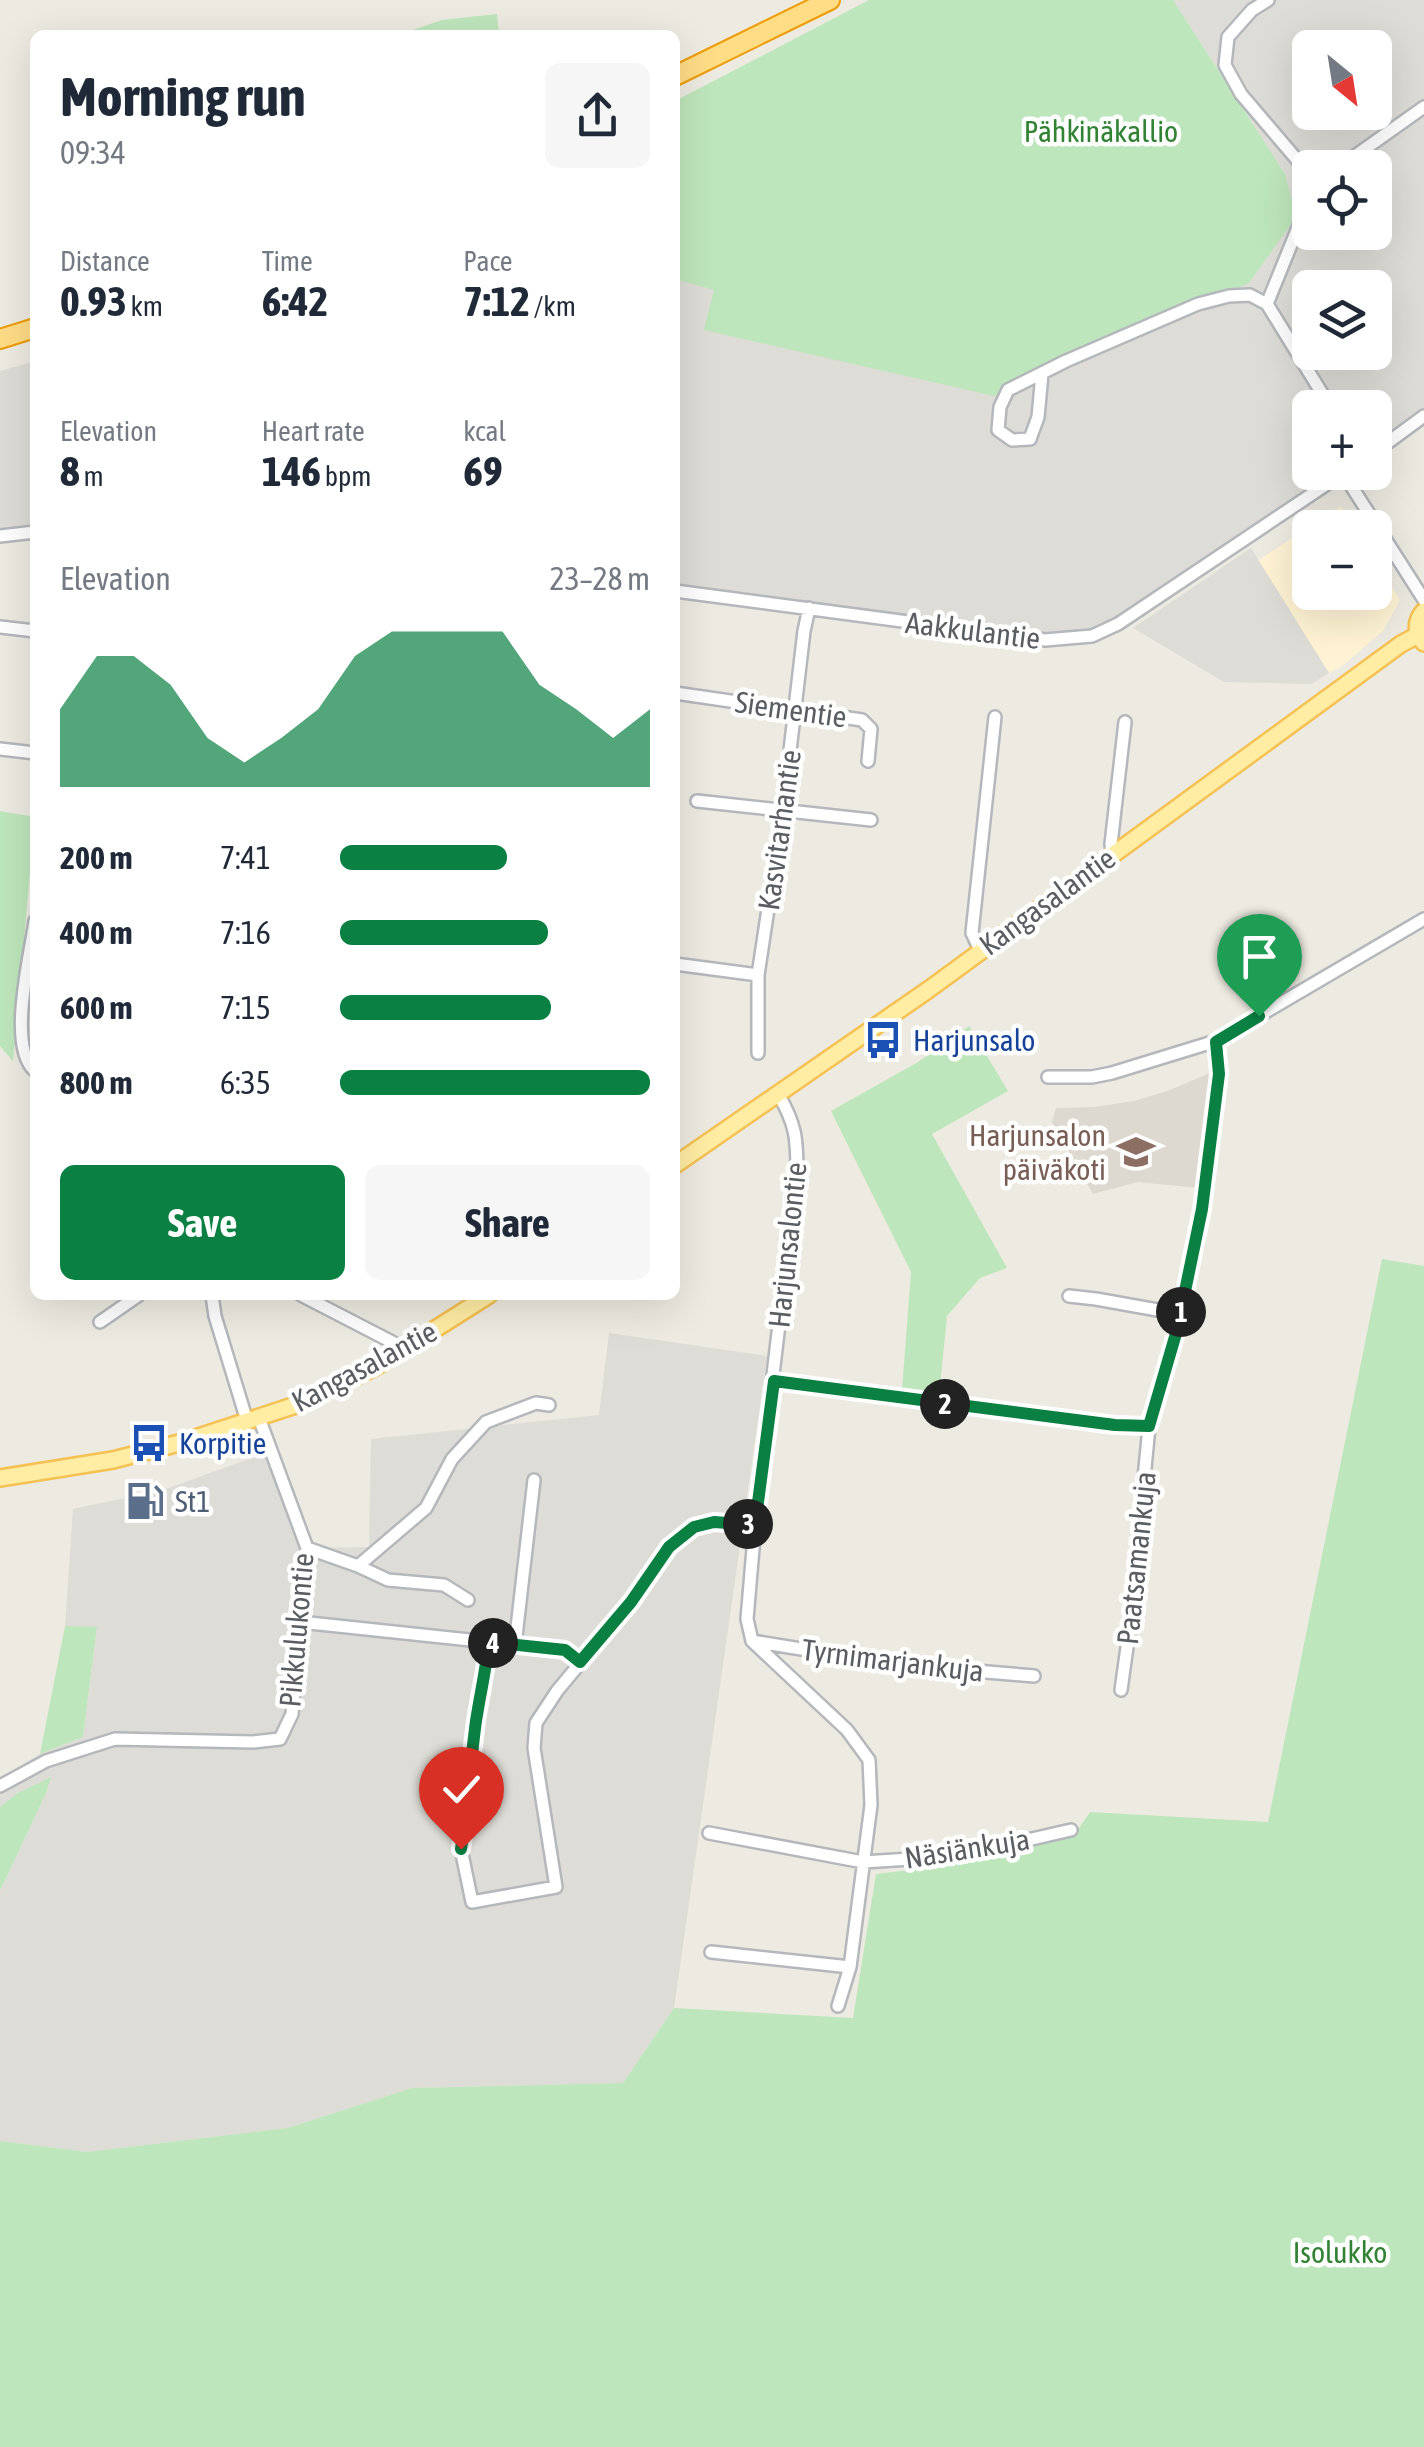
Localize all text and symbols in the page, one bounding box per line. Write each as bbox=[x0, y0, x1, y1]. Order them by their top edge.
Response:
north arrow bbox=[1292, 30, 1392, 130]
map controls bbox=[1292, 30, 1392, 610]
button: share bbox=[545, 63, 650, 168]
text: Morning run bbox=[60, 65, 306, 128]
park label: Pähkinäkallio bbox=[1024, 114, 1178, 148]
text: 09:34 bbox=[60, 134, 126, 171]
button: locate bbox=[1292, 150, 1392, 250]
text: Distance bbox=[60, 245, 150, 277]
text: Time bbox=[262, 245, 313, 277]
text: Pace bbox=[463, 245, 513, 277]
button: layers bbox=[1292, 270, 1392, 370]
text: 0.93 bbox=[60, 277, 127, 325]
text: 6:42 bbox=[262, 277, 328, 325]
text: 7:12 bbox=[463, 277, 530, 325]
text: km bbox=[127, 290, 163, 322]
text: /km bbox=[530, 290, 576, 322]
button: + bbox=[1292, 390, 1392, 490]
text: Elevation bbox=[60, 415, 157, 447]
text: Heart rate bbox=[262, 415, 365, 447]
text: kcal bbox=[463, 415, 506, 447]
text: 8 bbox=[60, 447, 80, 495]
text: 146 bbox=[262, 447, 321, 495]
text: 69 bbox=[463, 447, 503, 495]
text: m bbox=[80, 460, 104, 492]
text: bpm bbox=[321, 460, 371, 492]
button: − bbox=[1292, 510, 1392, 610]
text: Elevation bbox=[60, 560, 171, 597]
text: 23–28 m bbox=[550, 560, 650, 597]
street label: Aakkulantie bbox=[904, 605, 1042, 655]
street label: Siementie bbox=[733, 684, 849, 734]
street label: Kasvitarhantie bbox=[751, 748, 807, 912]
text: 200 m bbox=[60, 839, 133, 876]
text: 7:41 bbox=[220, 839, 271, 876]
street label: Kangasalantie bbox=[973, 841, 1121, 961]
text: 400 m bbox=[60, 914, 133, 951]
text: 7:16 bbox=[220, 914, 271, 951]
pin bbox=[1217, 914, 1302, 1017]
icon: arrive bbox=[1232, 929, 1287, 984]
text: 600 m bbox=[60, 989, 133, 1026]
text: 7:15 bbox=[220, 989, 271, 1026]
bus stop icon: Harjunsalo bbox=[862, 1019, 904, 1061]
place label: Harjunsalo bbox=[913, 1023, 1035, 1057]
text: 800 m bbox=[60, 1064, 133, 1101]
text: 6:35 bbox=[220, 1064, 271, 1101]
place label: Harjunsalon päiväkoti bbox=[969, 1118, 1106, 1186]
school or university icon: Harjunsalon päiväkoti bbox=[1115, 1131, 1157, 1173]
street label: Harjunsalontie bbox=[761, 1161, 813, 1329]
button: Save bbox=[60, 1165, 345, 1280]
button: Share bbox=[365, 1165, 650, 1280]
pin: 1 bbox=[1156, 1287, 1206, 1337]
text: 1 bbox=[1174, 1296, 1188, 1328]
street label: Kangasalantie bbox=[286, 1314, 442, 1418]
pin: 2 bbox=[920, 1379, 970, 1429]
text: 2 bbox=[938, 1388, 952, 1420]
bus stop icon: Korpitie bbox=[128, 1422, 170, 1464]
place label: Korpitie bbox=[179, 1426, 266, 1460]
street label: Paatsamankuja bbox=[1110, 1470, 1162, 1646]
fuel station icon: St1 bbox=[124, 1480, 166, 1522]
place label: St1 bbox=[175, 1484, 210, 1518]
pin: 3 bbox=[723, 1499, 773, 1549]
text: 3 bbox=[741, 1508, 755, 1540]
street label: Pikkulukontie bbox=[272, 1551, 320, 1709]
pin: 4 bbox=[468, 1618, 518, 1668]
text: 4 bbox=[486, 1627, 500, 1659]
street label: Tyrnimarjankuja bbox=[800, 1632, 986, 1688]
pin bbox=[419, 1747, 504, 1850]
icon: check bbox=[434, 1762, 489, 1817]
street label: Näsiänkuja bbox=[902, 1821, 1032, 1875]
park label: Isolukko bbox=[1293, 2235, 1387, 2269]

